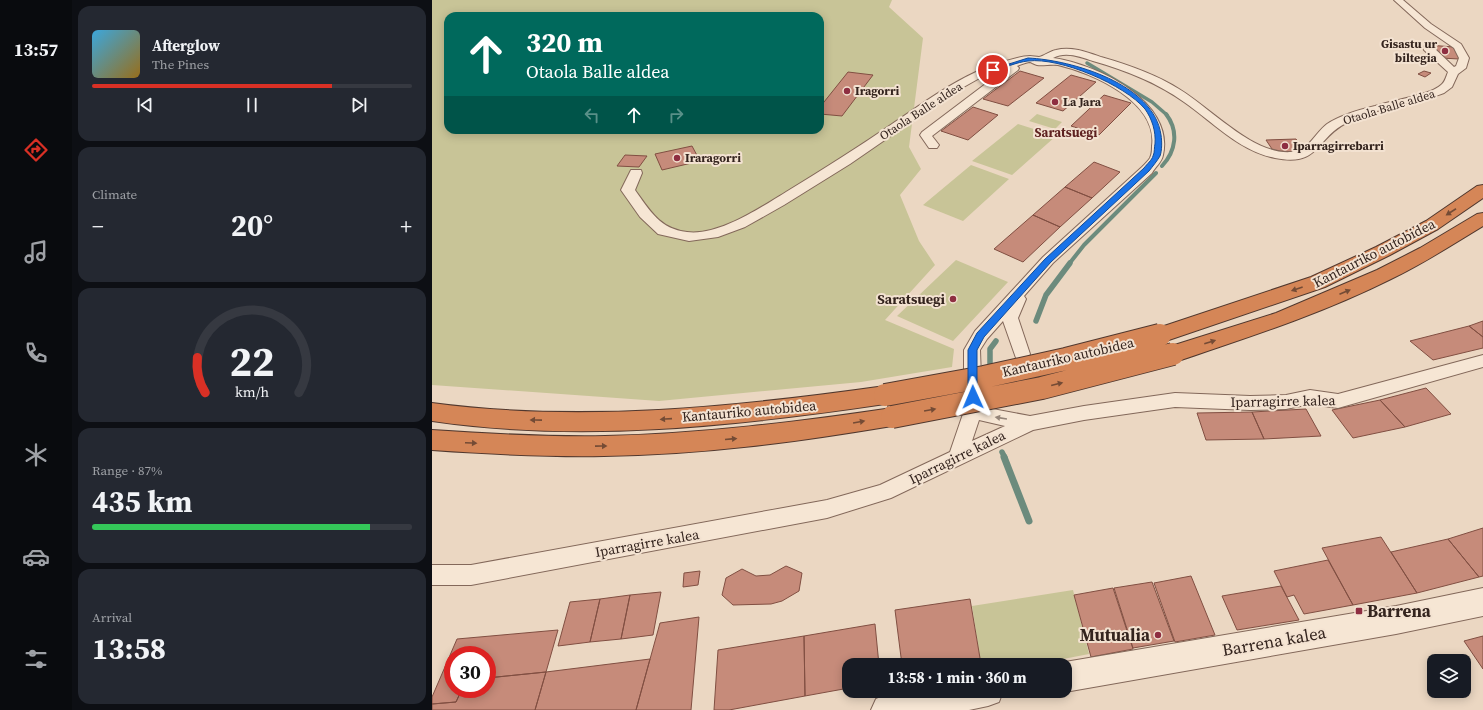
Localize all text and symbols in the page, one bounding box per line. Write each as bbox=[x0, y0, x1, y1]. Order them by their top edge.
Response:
text: 320 m bbox=[526, 23, 603, 61]
icon: ahead bbox=[460, 28, 512, 80]
text: Afterglow bbox=[152, 35, 220, 56]
place label: Gisastu ur biltegia bbox=[1381, 36, 1438, 66]
text: 13:57 bbox=[14, 37, 58, 62]
marker: Gisastu ur biltegia bbox=[1440, 46, 1450, 56]
pin bbox=[976, 53, 1010, 87]
text: The Pines bbox=[152, 56, 209, 73]
text: Otaola Balle aldea bbox=[526, 59, 669, 84]
icon: arrive bbox=[982, 59, 1004, 81]
street label: Otaola Balle aldea bbox=[877, 78, 966, 144]
place label: Iragorri bbox=[855, 83, 899, 99]
street label: Otaola Balle aldea bbox=[1341, 85, 1438, 129]
marker: Iragorri bbox=[842, 86, 852, 96]
icon: previous bbox=[134, 94, 156, 116]
icon: pause bbox=[241, 94, 263, 116]
icon: next bbox=[348, 94, 370, 116]
place label: La Jara bbox=[1063, 94, 1102, 110]
marker: La Jara bbox=[1050, 97, 1060, 107]
icon: left bbox=[581, 104, 603, 126]
icon: ahead bbox=[623, 104, 645, 126]
icon: right bbox=[665, 104, 687, 126]
district label: Saratsuegi bbox=[1035, 124, 1097, 141]
icon: directions bbox=[22, 136, 50, 164]
place label: Iparragirrebarri bbox=[1293, 138, 1384, 154]
marker: Iparragirrebarri bbox=[1280, 141, 1290, 151]
place label: Iraragorri bbox=[685, 150, 741, 166]
marker: Iraragorri bbox=[672, 153, 682, 163]
text: Climate bbox=[92, 186, 137, 203]
text: 20° bbox=[231, 205, 273, 246]
one-way arrow bbox=[1445, 209, 1457, 216]
text: − bbox=[92, 211, 104, 241]
text: + bbox=[400, 211, 412, 241]
street label: Kantauriko autobidea bbox=[1309, 213, 1439, 292]
icon: music bbox=[22, 238, 50, 266]
one-way arrow bbox=[1291, 286, 1303, 292]
place label: Saratsuegi bbox=[877, 289, 946, 309]
one-way arrow bbox=[1339, 289, 1350, 295]
marker: Saratsuegi bbox=[948, 294, 958, 304]
street label: Kantauriko autobidea bbox=[1000, 332, 1137, 382]
text: 22 bbox=[229, 333, 275, 390]
icon: phone bbox=[22, 339, 50, 367]
one-way arrow bbox=[1204, 339, 1216, 345]
position arrow bbox=[952, 376, 994, 418]
one-way arrow bbox=[1052, 381, 1064, 387]
text: km/h bbox=[235, 382, 269, 402]
street label: Iparragirre kalea bbox=[1230, 390, 1337, 412]
street label: Kantauriko autobidea bbox=[681, 395, 818, 427]
one-way arrow bbox=[924, 407, 936, 413]
one-way arrow bbox=[995, 415, 1007, 421]
one-way arrow bbox=[659, 416, 672, 422]
one-way arrow bbox=[529, 417, 542, 423]
one-way arrow bbox=[853, 419, 866, 425]
street label: Iparragirre kalea bbox=[905, 425, 1009, 489]
one-way arrow bbox=[724, 436, 737, 442]
one-way arrow bbox=[465, 440, 477, 447]
icon: climate bbox=[22, 441, 50, 469]
one-way arrow bbox=[595, 443, 607, 450]
text: Range · 87% bbox=[92, 462, 163, 479]
text: 435 km bbox=[92, 481, 192, 522]
street label: Iparragirre kalea bbox=[593, 524, 701, 562]
icon: car bbox=[22, 543, 50, 571]
place label: Barrena bbox=[1367, 599, 1432, 623]
marker: Barrena bbox=[1354, 606, 1364, 616]
text: Arrival bbox=[92, 609, 132, 626]
street label: Barrena kalea bbox=[1220, 620, 1328, 662]
place label: Mutualia bbox=[1080, 623, 1151, 647]
text: 13:58 bbox=[92, 628, 166, 669]
marker: Mutualia bbox=[1153, 630, 1163, 640]
icon: filters bbox=[22, 645, 50, 673]
speed limit sign: 30 bbox=[444, 646, 496, 698]
map controls bbox=[1427, 654, 1471, 698]
button: layers bbox=[1427, 654, 1471, 698]
text: 13:58 · 1 min · 360 m bbox=[888, 667, 1027, 688]

